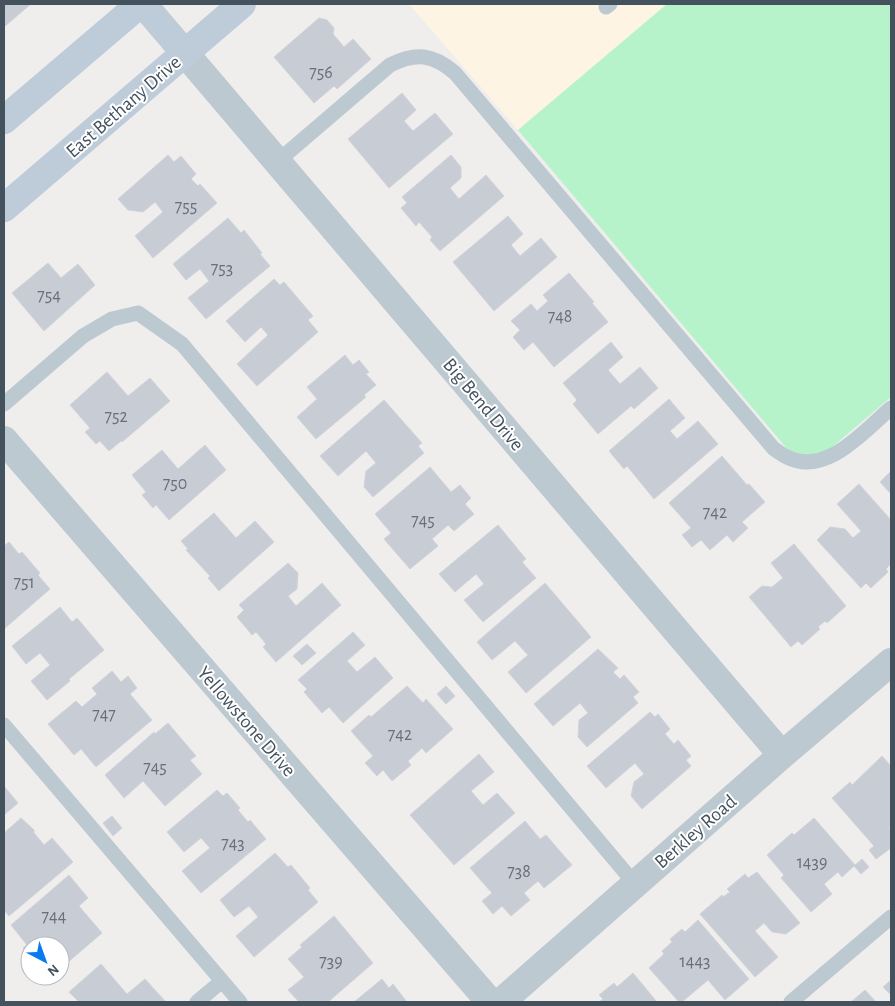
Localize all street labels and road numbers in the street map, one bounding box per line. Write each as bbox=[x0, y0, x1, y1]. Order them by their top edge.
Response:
street label: East Bethany Drive bbox=[63, 52, 185, 162]
street label: Big Bend Drive bbox=[439, 355, 528, 455]
street label: Yellowstone Drive bbox=[193, 663, 299, 781]
street label: Berkley Road bbox=[651, 791, 740, 872]

